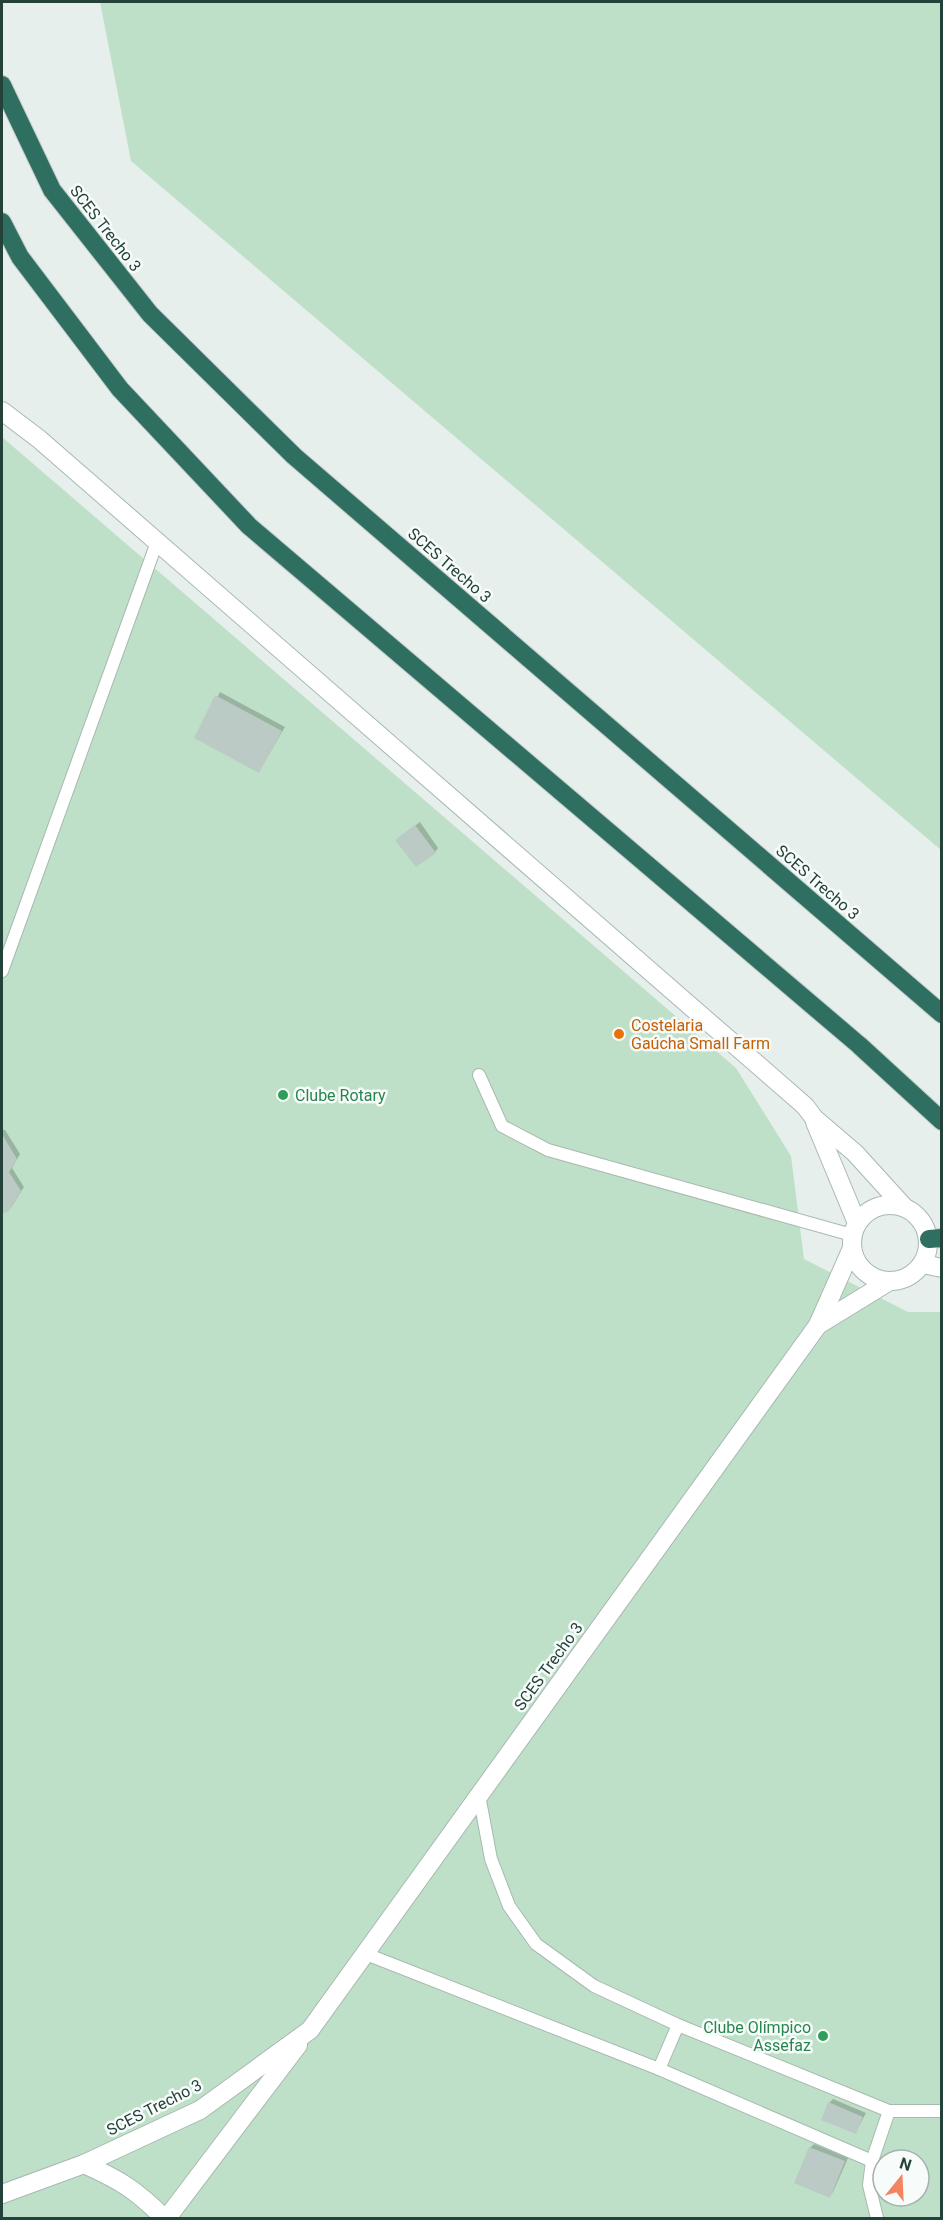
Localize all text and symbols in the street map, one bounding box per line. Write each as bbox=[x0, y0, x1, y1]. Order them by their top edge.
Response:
street label: SCES Trecho 3 bbox=[66, 181, 145, 275]
street label: SCES Trecho 3 bbox=[404, 524, 495, 607]
street label: SCES Trecho 3 bbox=[772, 841, 863, 924]
place label: Costelaria Gaúcha Small Farm bbox=[631, 1016, 770, 1053]
marker: Costelaria Gaúcha Small Farm bbox=[612, 1027, 626, 1041]
place label: Clube Rotary bbox=[295, 1086, 386, 1105]
marker: Clube Rotary bbox=[276, 1088, 290, 1102]
street label: SCES Trecho 3 bbox=[510, 1619, 587, 1714]
place label: Clube Olímpico Assefaz bbox=[703, 2018, 811, 2055]
marker: Clube Olímpico Assefaz bbox=[816, 2029, 830, 2043]
street label: SCES Trecho 3 bbox=[104, 2075, 205, 2140]
north arrow bbox=[871, 2148, 931, 2208]
text: N bbox=[897, 2153, 914, 2175]

